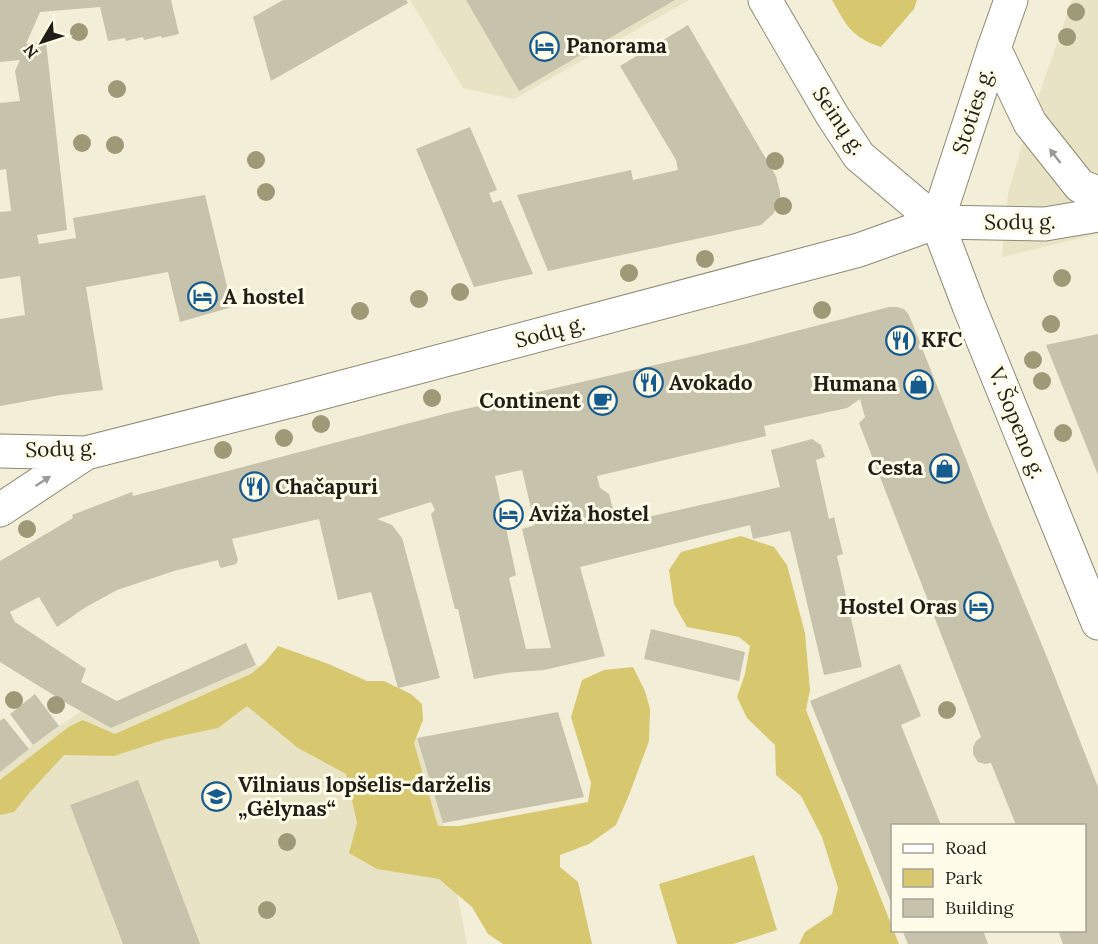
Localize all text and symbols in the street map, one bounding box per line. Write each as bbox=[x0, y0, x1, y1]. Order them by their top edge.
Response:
north arrow bbox=[12, 12, 72, 72]
hotel icon: Panorama bbox=[529, 30, 561, 62]
place label: Panorama bbox=[566, 32, 667, 59]
text: N bbox=[19, 40, 42, 63]
street label: Stoties g. bbox=[946, 64, 999, 158]
street label: Seinų g. bbox=[807, 81, 872, 160]
one-way arrow bbox=[1050, 148, 1062, 163]
street label: Sodų g. bbox=[984, 207, 1056, 236]
hotel icon: A hostel bbox=[186, 281, 218, 313]
place label: A hostel bbox=[223, 283, 305, 310]
street label: Sodų g. bbox=[512, 309, 588, 354]
restaurant icon: KFC bbox=[884, 324, 916, 356]
place label: KFC bbox=[921, 326, 963, 353]
street label: V. Šopeno g. bbox=[983, 362, 1052, 482]
restaurant icon: Avokado bbox=[632, 367, 664, 399]
shop icon: Humana bbox=[902, 368, 934, 400]
place label: Avokado bbox=[669, 369, 753, 396]
place label: Humana bbox=[813, 370, 897, 397]
cafe icon: Continent bbox=[586, 385, 618, 417]
place label: Continent bbox=[479, 387, 581, 414]
street label: Sodų g. bbox=[25, 434, 97, 463]
shop icon: Cesta bbox=[928, 452, 960, 484]
place label: Cesta bbox=[867, 454, 923, 481]
restaurant icon: Chačapuri bbox=[238, 471, 270, 503]
place label: Chačapuri bbox=[275, 473, 378, 500]
one-way arrow bbox=[35, 476, 51, 487]
hotel icon: Aviža hostel bbox=[492, 498, 524, 530]
place label: Aviža hostel bbox=[529, 500, 650, 527]
hotel icon: Hostel Oras bbox=[962, 591, 994, 623]
place label: Hostel Oras bbox=[839, 593, 957, 620]
place label: Vilniaus lopšelis-darželis „Gėlynas“ bbox=[238, 771, 491, 822]
school or university icon: Vilniaus lopšelis-darželis „Gėlynas“ bbox=[201, 781, 233, 813]
legend bbox=[891, 824, 1086, 932]
text: Road bbox=[945, 836, 987, 859]
text: Park bbox=[945, 866, 983, 889]
text: Building bbox=[945, 896, 1015, 919]

